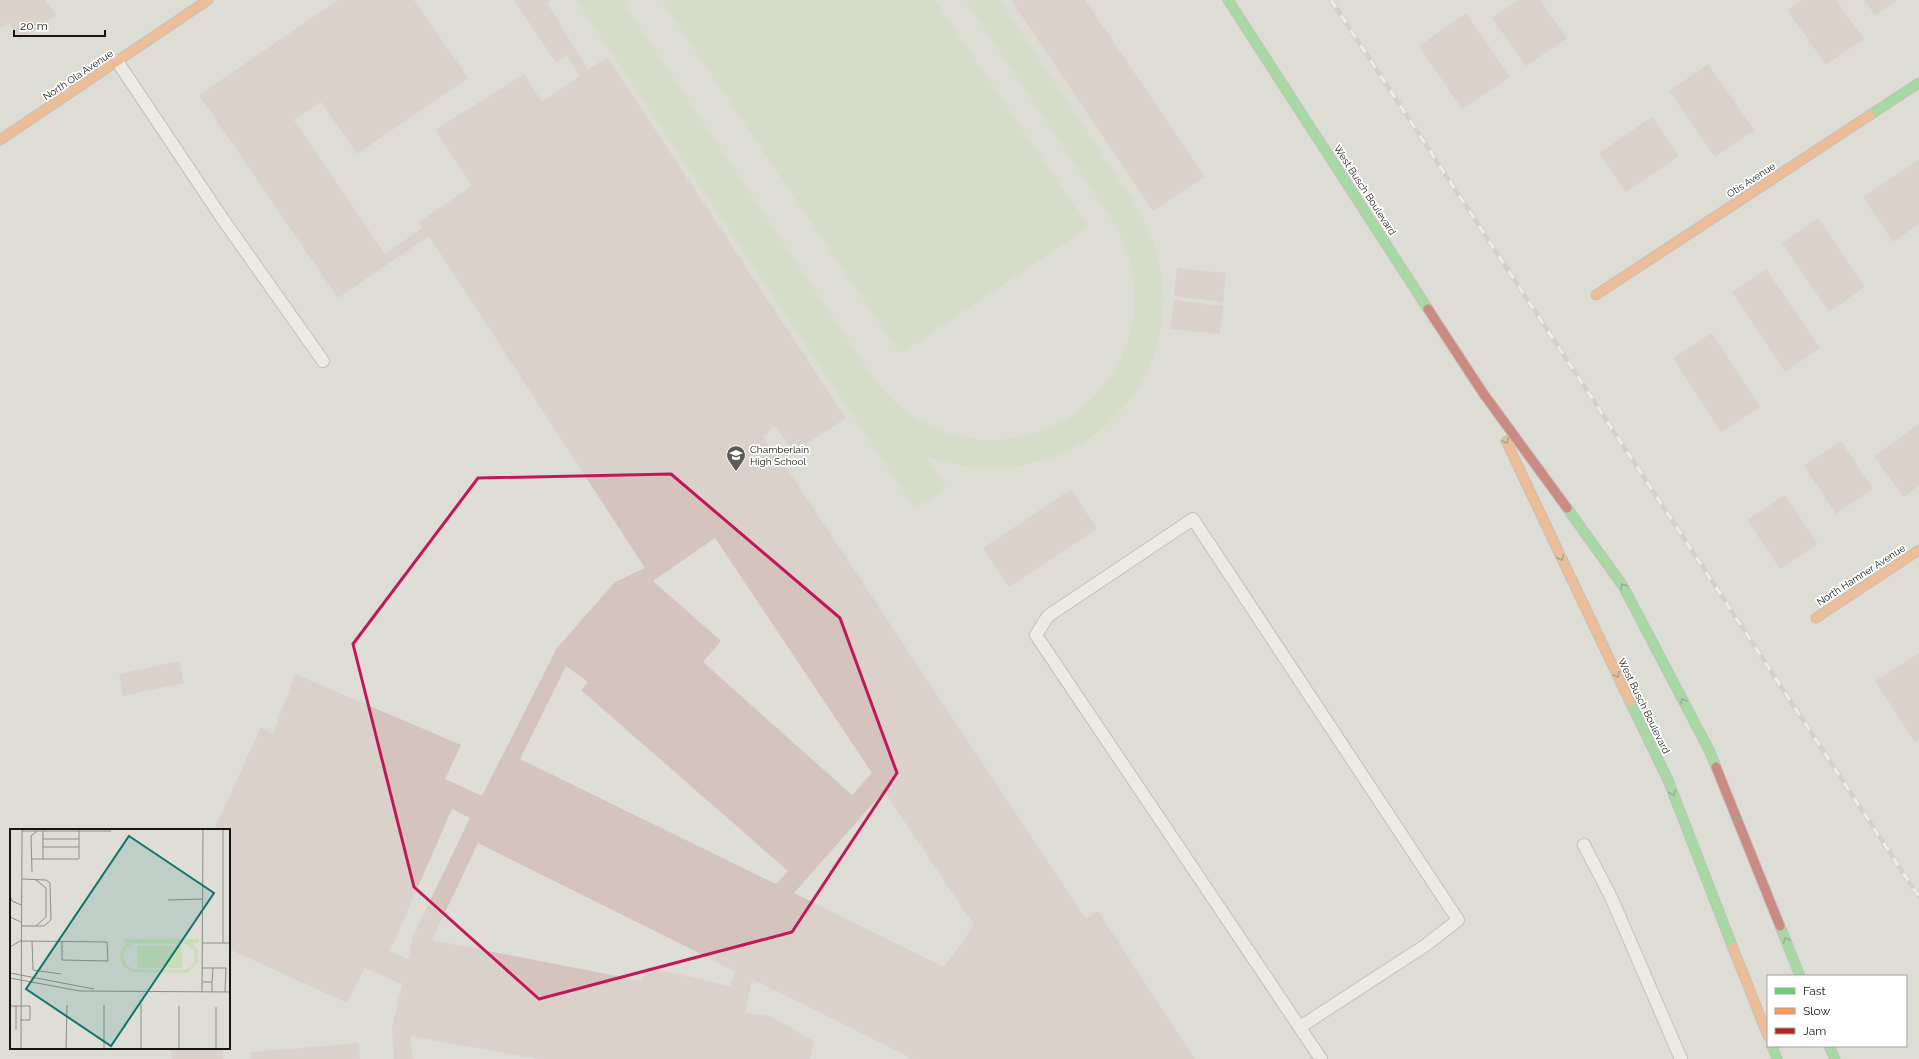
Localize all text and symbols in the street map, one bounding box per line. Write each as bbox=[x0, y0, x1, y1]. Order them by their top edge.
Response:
scale bar bbox=[14, 12, 105, 38]
text: 20 m bbox=[20, 19, 48, 33]
street label: North Ola Avenue bbox=[41, 47, 115, 102]
street label: West Busch Boulevard bbox=[1332, 143, 1398, 237]
street label: Otis Avenue bbox=[1725, 160, 1777, 200]
one-way arrow bbox=[1501, 436, 1509, 444]
school or university icon: Chamberlain High School bbox=[725, 444, 747, 472]
place label: Chamberlain High School bbox=[750, 444, 809, 467]
street label: North Hamner Avenue bbox=[1815, 542, 1907, 608]
one-way arrow bbox=[1556, 554, 1564, 562]
one-way arrow bbox=[1620, 583, 1627, 590]
street label: West Busch Boulevard bbox=[1616, 656, 1672, 756]
one-way arrow bbox=[1612, 671, 1620, 679]
one-way arrow bbox=[1680, 698, 1688, 705]
one-way arrow bbox=[1669, 789, 1677, 796]
one-way arrow bbox=[1733, 816, 1741, 823]
inset map bbox=[10, 829, 230, 1049]
one-way arrow bbox=[1782, 936, 1790, 943]
legend bbox=[1767, 975, 1907, 1047]
text: Fast bbox=[1803, 984, 1826, 998]
text: Slow bbox=[1803, 1004, 1830, 1018]
text: Jam bbox=[1803, 1024, 1826, 1038]

